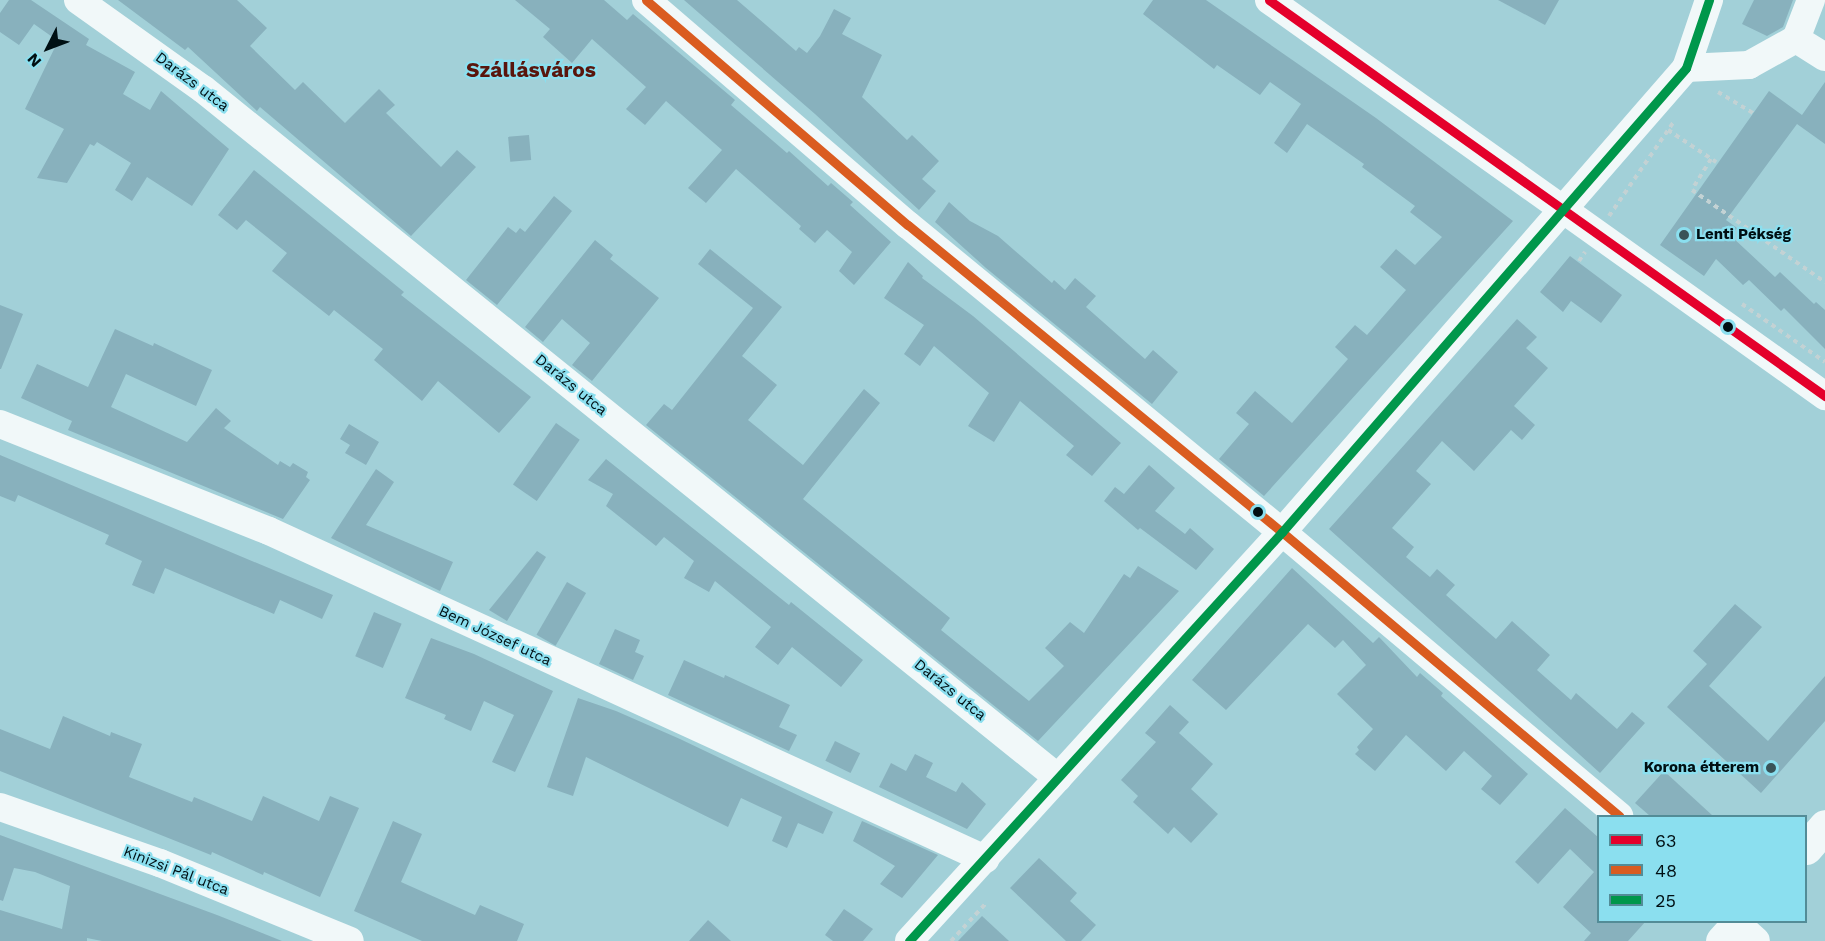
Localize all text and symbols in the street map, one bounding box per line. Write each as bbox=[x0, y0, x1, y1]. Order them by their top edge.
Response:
north arrow bbox=[18, 18, 78, 78]
street label: Darázs utca bbox=[152, 49, 232, 115]
text: N bbox=[23, 50, 45, 71]
district label: Szállásváros bbox=[466, 57, 596, 83]
place label: Lenti Pékség bbox=[1696, 226, 1791, 244]
marker: Lenti Pékség bbox=[1677, 228, 1691, 242]
unlabelled marker bbox=[1722, 321, 1734, 333]
street label: Darázs utca bbox=[531, 351, 611, 419]
unlabelled marker bbox=[1252, 506, 1264, 518]
street label: Bem József utca bbox=[435, 602, 555, 670]
street label: Darázs utca bbox=[910, 656, 990, 724]
place label: Korona étterem bbox=[1644, 759, 1759, 777]
marker: Korona étterem bbox=[1764, 761, 1778, 775]
legend bbox=[1597, 815, 1807, 923]
text: 63 bbox=[1655, 830, 1676, 851]
street label: Kinizsi Pál utca bbox=[121, 843, 231, 899]
text: 48 bbox=[1655, 860, 1677, 881]
text: 25 bbox=[1655, 890, 1676, 911]

